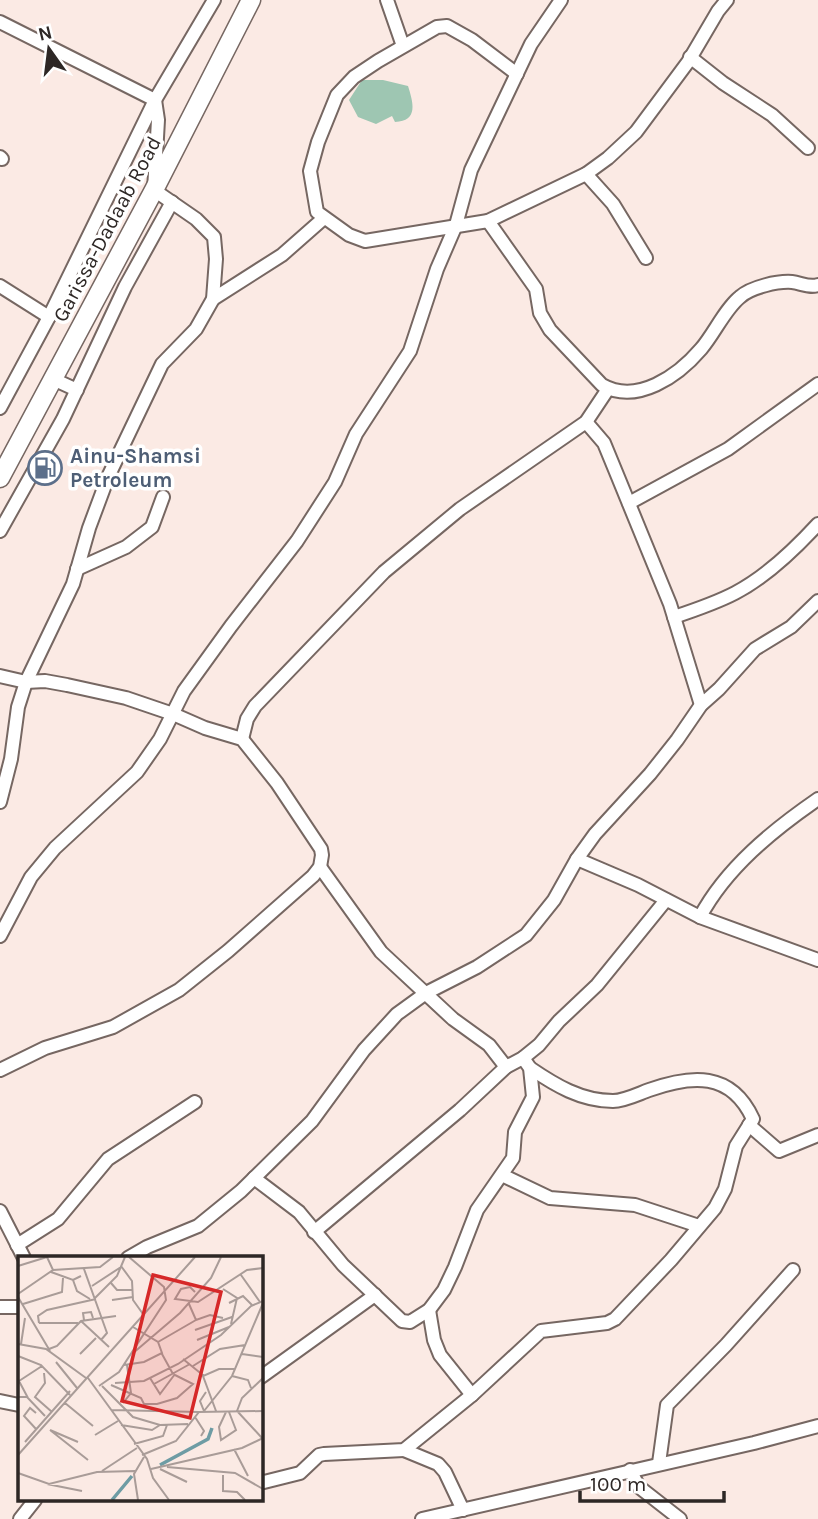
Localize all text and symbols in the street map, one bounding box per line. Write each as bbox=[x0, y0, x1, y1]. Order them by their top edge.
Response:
north arrow bbox=[14, 14, 84, 84]
text: N bbox=[36, 21, 54, 46]
street label: Garissa-Dadaab Road bbox=[48, 132, 166, 326]
place label: Ainu-Shamsi Petroleum bbox=[70, 444, 201, 492]
fuel station icon: Ainu-Shamsi Petroleum bbox=[26, 449, 64, 487]
inset map bbox=[18, 1256, 262, 1502]
scale bar bbox=[580, 1460, 724, 1504]
text: 100 m bbox=[590, 1472, 647, 1496]

